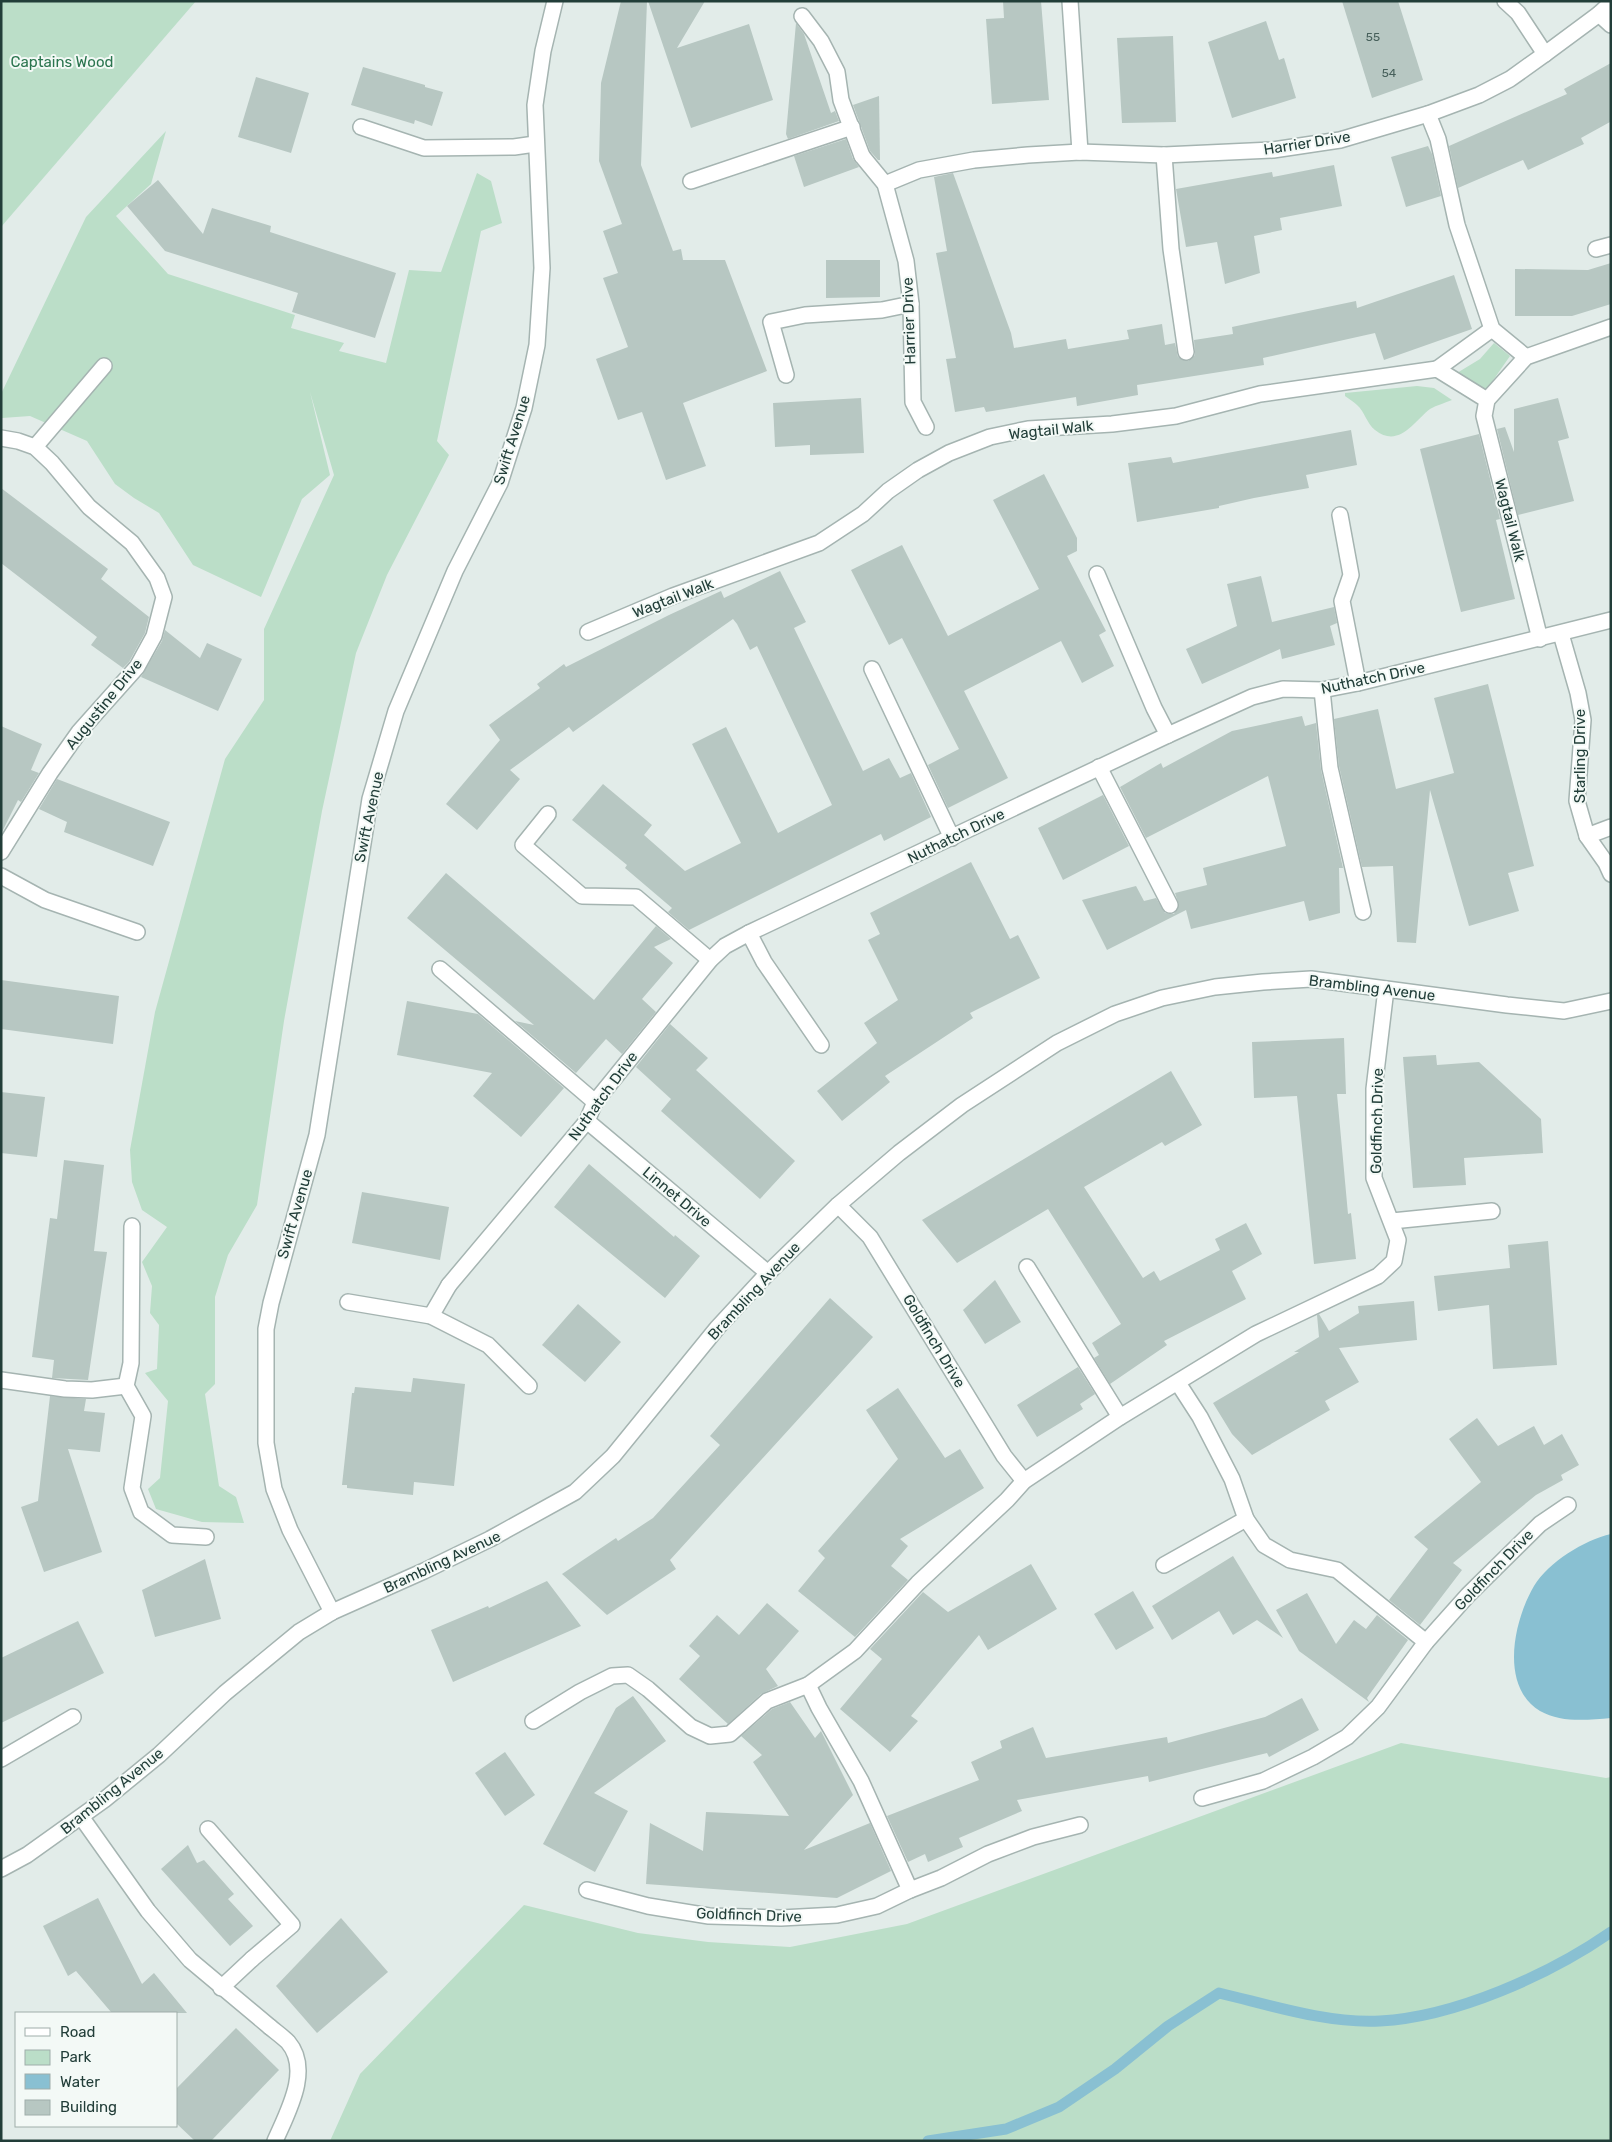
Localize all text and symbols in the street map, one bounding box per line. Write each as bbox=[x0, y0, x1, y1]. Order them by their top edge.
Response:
house number: 55 bbox=[1366, 30, 1380, 44]
park label: Captains Wood bbox=[11, 53, 113, 71]
house number: 54 bbox=[1382, 66, 1397, 80]
street label: Harrier Drive bbox=[1262, 127, 1352, 159]
street label: Harrier Drive bbox=[898, 277, 920, 365]
street label: Swift Avenue bbox=[490, 393, 534, 487]
street label: Wagtail Walk bbox=[1008, 417, 1095, 443]
street label: Wagtail Walk bbox=[1491, 477, 1529, 564]
street label: Wagtail Walk bbox=[630, 574, 716, 622]
street label: Augustine Drive bbox=[62, 655, 146, 753]
street label: Nuthatch Drive bbox=[1319, 658, 1427, 698]
street label: Starling Drive bbox=[1571, 709, 1589, 803]
street label: Swift Avenue bbox=[351, 770, 387, 864]
street label: Nuthatch Drive bbox=[905, 805, 1007, 867]
street label: Brambling Avenue bbox=[1308, 971, 1436, 1005]
street label: Nuthatch Drive bbox=[565, 1048, 641, 1144]
street label: Goldfinch Drive bbox=[1367, 1068, 1387, 1174]
street label: Linnet Drive bbox=[639, 1163, 715, 1231]
street label: Swift Avenue bbox=[274, 1167, 316, 1261]
street label: Brambling Avenue bbox=[704, 1238, 804, 1344]
street label: Goldfinch Drive bbox=[899, 1291, 969, 1391]
street label: Goldfinch Drive bbox=[1451, 1526, 1537, 1614]
street label: Brambling Avenue bbox=[381, 1527, 503, 1597]
street label: Brambling Avenue bbox=[57, 1744, 167, 1838]
street label: Goldfinch Drive bbox=[696, 1904, 802, 1926]
legend bbox=[15, 2012, 178, 2127]
text: Road bbox=[60, 2023, 96, 2041]
text: Park bbox=[60, 2048, 91, 2066]
text: Water bbox=[60, 2073, 100, 2091]
text: Building bbox=[60, 2098, 117, 2116]

